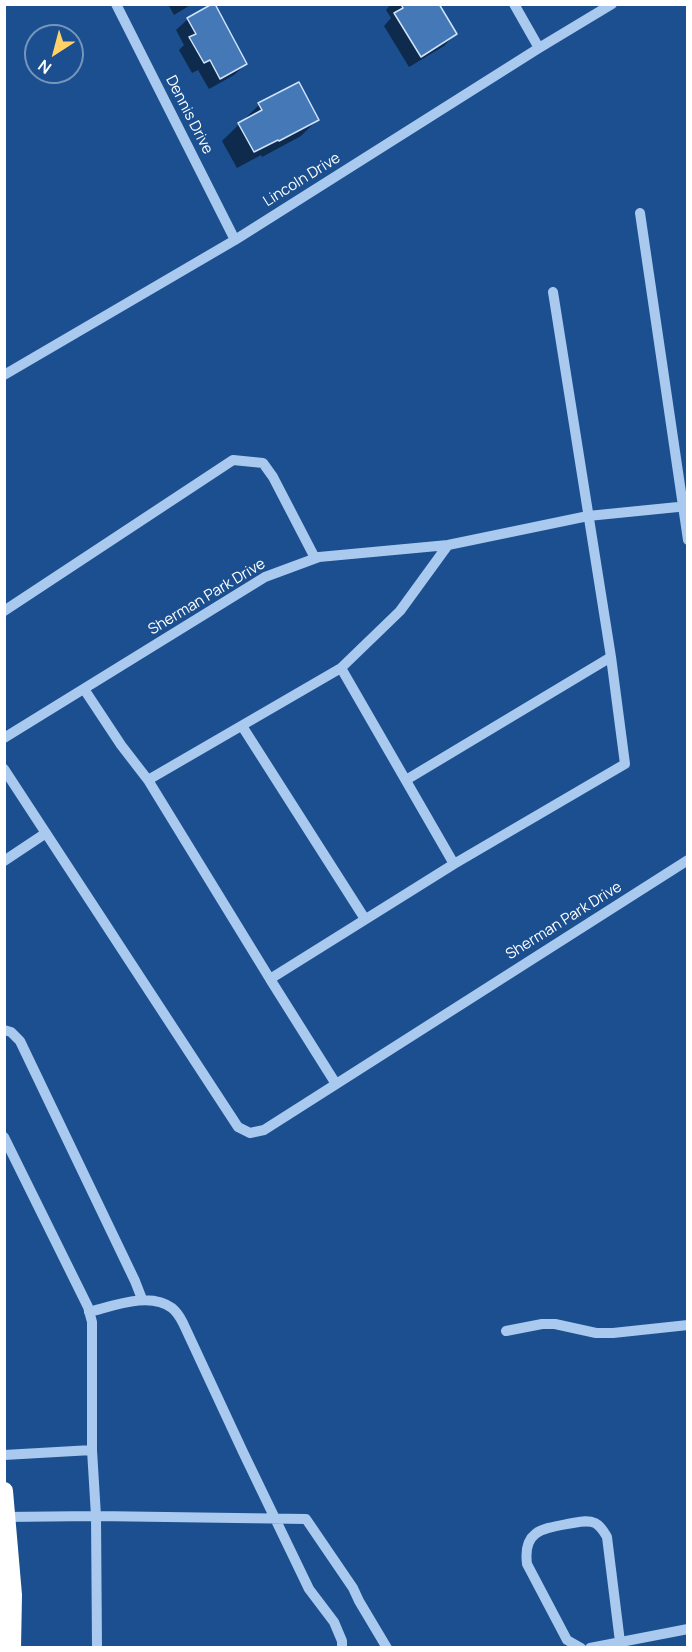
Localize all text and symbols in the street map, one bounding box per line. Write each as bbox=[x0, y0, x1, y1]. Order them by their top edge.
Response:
north arrow bbox=[24, 24, 84, 84]
text: N bbox=[33, 55, 56, 79]
street label: Dennis Drive bbox=[161, 73, 217, 157]
street label: Lincoln Drive bbox=[260, 149, 344, 211]
street label: Sherman Park Drive bbox=[145, 555, 269, 639]
street label: Sherman Park Drive bbox=[503, 878, 625, 964]

